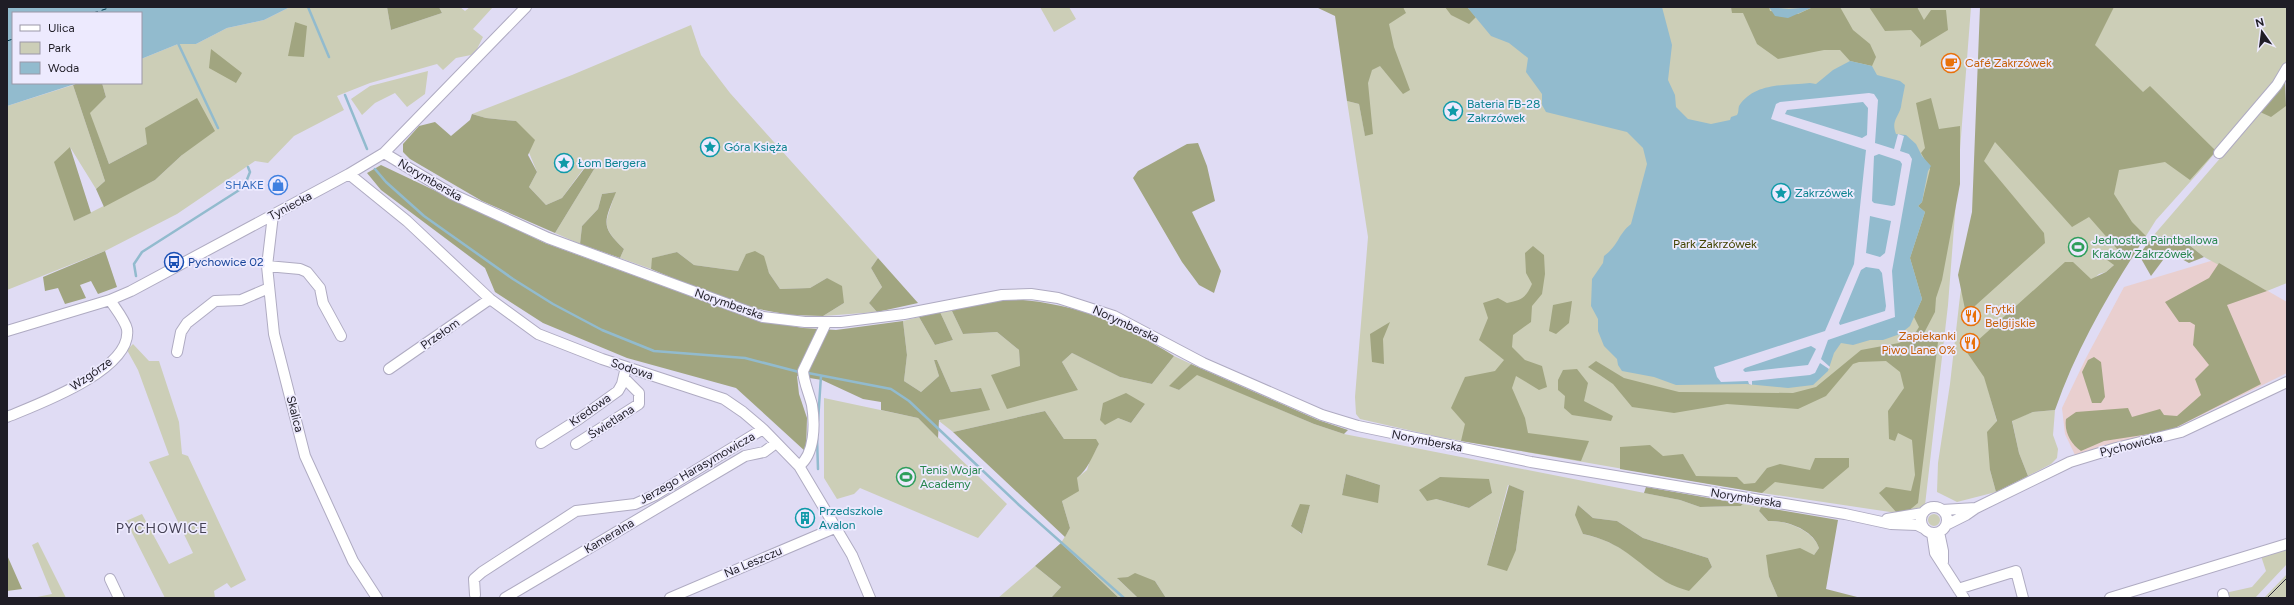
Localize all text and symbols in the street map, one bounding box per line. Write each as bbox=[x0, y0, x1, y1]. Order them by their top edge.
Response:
legend bbox=[12, 12, 142, 84]
north arrow bbox=[2242, 12, 2282, 52]
text: N bbox=[2254, 15, 2265, 30]
text: Ulica bbox=[48, 21, 75, 35]
text: Park bbox=[48, 41, 71, 55]
cafe icon: Café Zakrzówek bbox=[1940, 52, 1962, 74]
place label: Café Zakrzówek bbox=[1965, 56, 2052, 70]
text: Woda bbox=[48, 61, 79, 75]
place label: Bateria FB-28 Zakrzówek bbox=[1467, 97, 1540, 125]
place icon: Bateria FB-28 Zakrzówek bbox=[1442, 100, 1464, 122]
place icon: Góra Księża bbox=[699, 136, 721, 158]
place label: Góra Księża bbox=[724, 140, 787, 154]
place icon: Łom Bergera bbox=[553, 152, 575, 174]
street label: Norymberska bbox=[395, 156, 465, 204]
place label: Łom Bergera bbox=[578, 156, 646, 170]
shop icon: SHAKE bbox=[267, 174, 289, 196]
place label: SHAKE bbox=[225, 178, 264, 192]
place icon: Zakrzówek bbox=[1770, 182, 1792, 204]
place label: Zakrzówek bbox=[1795, 186, 1853, 200]
street label: Tyniecka bbox=[266, 189, 314, 223]
place label: Jednostka Paintballowa Kraków Zakrzówek bbox=[2092, 233, 2218, 261]
sports icon: Jednostka Paintballowa Kraków Zakrzówek bbox=[2067, 236, 2089, 258]
park label: Park Zakrzówek bbox=[1673, 237, 1757, 251]
bus stop icon: Pychowice 02 bbox=[163, 251, 185, 273]
place label: Pychowice 02 bbox=[188, 255, 264, 269]
street label: Norymberska bbox=[693, 286, 765, 322]
street label: Norymberska bbox=[1090, 302, 1162, 346]
place label: Frytki Belgijskie bbox=[1985, 302, 2036, 330]
restaurant icon: Frytki Belgijskie bbox=[1960, 305, 1982, 327]
street label: Przełom bbox=[418, 316, 462, 352]
place label: Zapiekanki Piwo Lane 0% bbox=[1881, 329, 1956, 357]
restaurant icon: Zapiekanki Piwo Lane 0% bbox=[1959, 332, 1981, 354]
street label: Wzgórze bbox=[67, 354, 115, 393]
street label: Sodowa bbox=[609, 356, 655, 382]
street label: Kredowa bbox=[567, 391, 613, 429]
street label: Skalica bbox=[284, 394, 306, 434]
street label: Świetlana bbox=[585, 402, 637, 442]
street label: Norymberska bbox=[1390, 427, 1464, 455]
street label: Jerzego Harasymowicza bbox=[637, 429, 757, 507]
street label: Pychowicka bbox=[2098, 431, 2164, 459]
place label: Tenis Wojar Academy bbox=[920, 463, 982, 491]
sports icon: Tenis Wojar Academy bbox=[895, 466, 917, 488]
street label: Norymberska bbox=[1709, 485, 1783, 511]
place label: Przedszkole Avalon bbox=[819, 504, 883, 532]
building icon: Przedszkole Avalon bbox=[794, 507, 816, 529]
street label: Kameralna bbox=[582, 516, 636, 556]
district label: PYCHOWICE bbox=[116, 520, 208, 537]
street label: Na Leszczu bbox=[722, 543, 784, 581]

